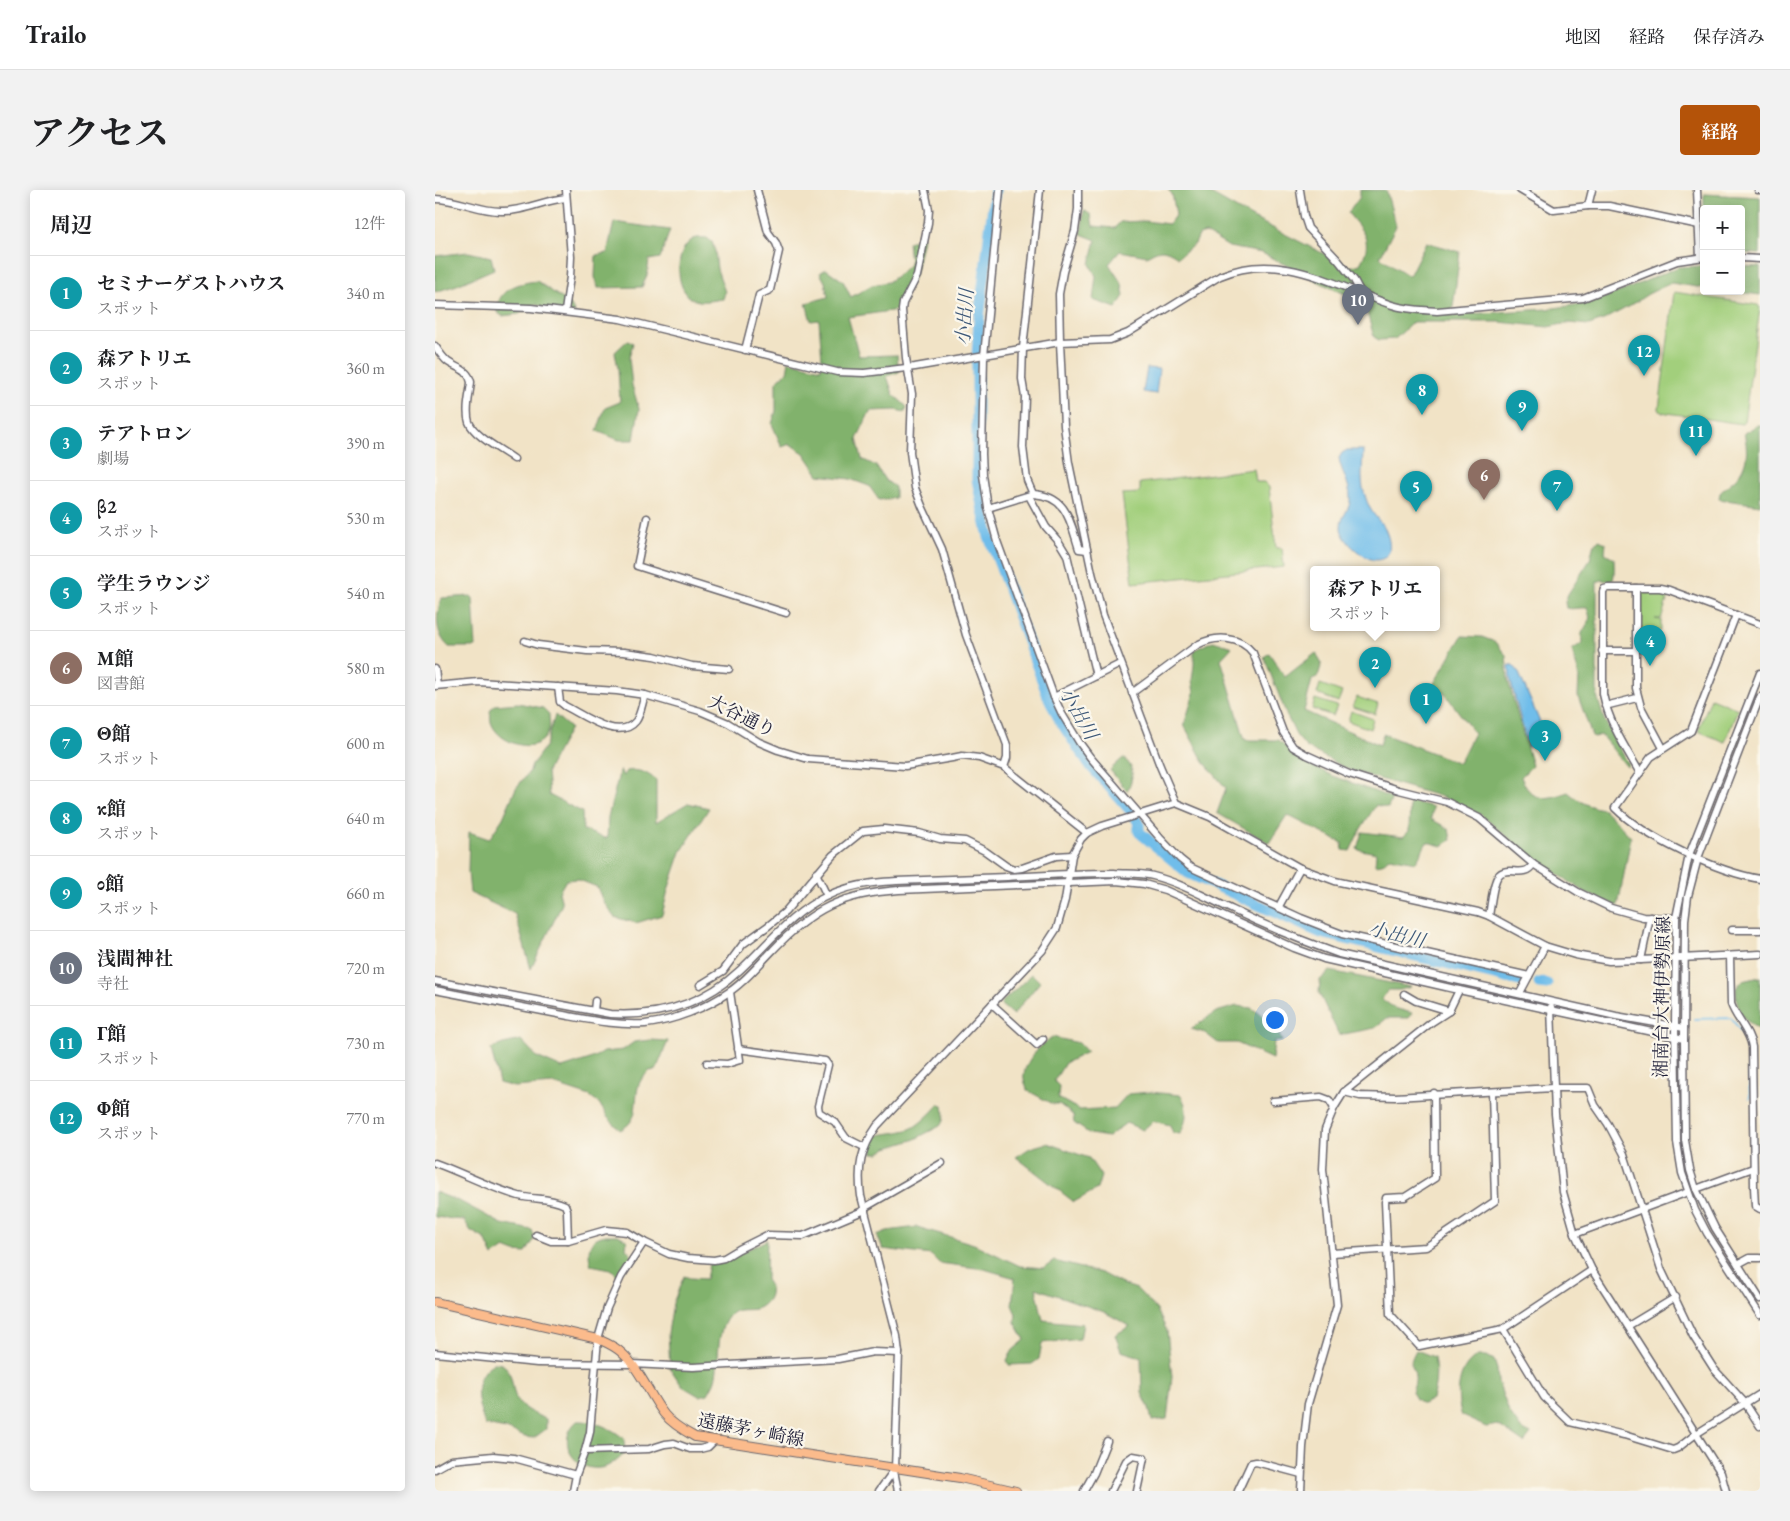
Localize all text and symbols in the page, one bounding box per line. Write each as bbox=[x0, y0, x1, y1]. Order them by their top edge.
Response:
text: Trailo bbox=[25, 19, 86, 50]
text: 地図 bbox=[1565, 25, 1601, 48]
text: 経路 bbox=[1629, 25, 1665, 48]
text: 保存済み bbox=[1693, 25, 1765, 48]
button: 経路 bbox=[1680, 105, 1760, 155]
text: アクセス bbox=[30, 110, 169, 155]
map controls bbox=[1700, 205, 1745, 295]
button: + bbox=[1700, 205, 1745, 250]
text: 周辺 bbox=[50, 211, 92, 238]
text: 12件 bbox=[354, 213, 385, 234]
button: − bbox=[1700, 250, 1745, 295]
text: セミナーゲストハウス bbox=[97, 271, 285, 296]
text: 1 bbox=[62, 283, 70, 304]
text: 340 m bbox=[346, 283, 385, 304]
pin: 10 bbox=[1342, 284, 1374, 325]
water label: 小出川 bbox=[950, 286, 979, 346]
text: スポット bbox=[97, 298, 161, 319]
pin: 12 bbox=[1628, 335, 1660, 376]
text: 森アトリエ bbox=[97, 346, 192, 371]
text: 2 bbox=[62, 358, 70, 379]
text: 360 m bbox=[346, 358, 385, 379]
text: スポット bbox=[97, 373, 161, 394]
pin: 8 bbox=[1406, 374, 1438, 415]
pin: 9 bbox=[1506, 390, 1538, 431]
pin: 11 bbox=[1680, 415, 1712, 456]
text: テアトロン bbox=[97, 421, 192, 446]
text: 3 bbox=[62, 433, 70, 454]
text: 390 m bbox=[346, 433, 385, 454]
text: 劇場 bbox=[97, 448, 129, 469]
pin: 6 bbox=[1468, 459, 1500, 500]
pin: 7 bbox=[1541, 470, 1573, 511]
pin: 5 bbox=[1400, 471, 1432, 512]
text: β2 bbox=[97, 494, 117, 519]
text: 4 bbox=[62, 508, 70, 529]
text: 530 m bbox=[346, 508, 385, 529]
text: スポット bbox=[97, 521, 161, 542]
popup bbox=[1310, 566, 1440, 631]
text: 学生ラウンジ bbox=[97, 571, 211, 596]
text: 森アトリエ bbox=[1328, 576, 1422, 601]
text: 5 bbox=[62, 583, 70, 604]
text: 540 m bbox=[346, 583, 385, 604]
text: スポット bbox=[97, 598, 161, 619]
text: スポット bbox=[1328, 603, 1392, 624]
pin: 4 bbox=[1634, 625, 1666, 666]
text: Μ館 bbox=[97, 646, 133, 671]
pin: 2 bbox=[1359, 647, 1391, 688]
text: 6 bbox=[62, 658, 70, 679]
text: 580 m bbox=[346, 658, 385, 679]
text: 図書館 bbox=[97, 673, 145, 694]
water label: 小出川 bbox=[1053, 682, 1105, 746]
pin: 1 bbox=[1410, 683, 1442, 724]
street label: 大谷通り bbox=[705, 689, 780, 742]
pin: 3 bbox=[1529, 720, 1561, 761]
text: Θ館 bbox=[97, 721, 130, 746]
text: 7 bbox=[62, 733, 70, 754]
text: 600 m bbox=[346, 733, 385, 754]
text: スポット bbox=[97, 748, 161, 769]
text: κ館 bbox=[97, 796, 126, 821]
text: 8 bbox=[62, 808, 70, 829]
text: 640 m bbox=[346, 808, 385, 829]
text: スポット bbox=[97, 823, 161, 844]
text: ο館 bbox=[97, 871, 124, 896]
text: 9 bbox=[62, 883, 70, 904]
text: 660 m bbox=[346, 883, 385, 904]
text: スポット bbox=[97, 898, 161, 919]
water label: 小出川 bbox=[1366, 915, 1429, 954]
street label: 湘南台大神伊勢原線 bbox=[1649, 916, 1674, 1078]
text: 浅間神社 bbox=[97, 946, 173, 971]
text: 10 bbox=[58, 958, 74, 979]
text: 720 m bbox=[346, 958, 385, 979]
text: 寺社 bbox=[97, 973, 129, 994]
your location bbox=[1262, 1007, 1288, 1033]
text: Γ館 bbox=[97, 1021, 126, 1046]
text: 11 bbox=[58, 1033, 74, 1054]
text: 730 m bbox=[346, 1033, 385, 1054]
text: スポット bbox=[97, 1048, 161, 1069]
text: Φ館 bbox=[97, 1096, 130, 1121]
text: 12 bbox=[58, 1108, 74, 1129]
text: 770 m bbox=[346, 1108, 385, 1129]
text: スポット bbox=[97, 1123, 161, 1144]
street label: 遠藤茅ヶ崎線 bbox=[696, 1408, 806, 1451]

